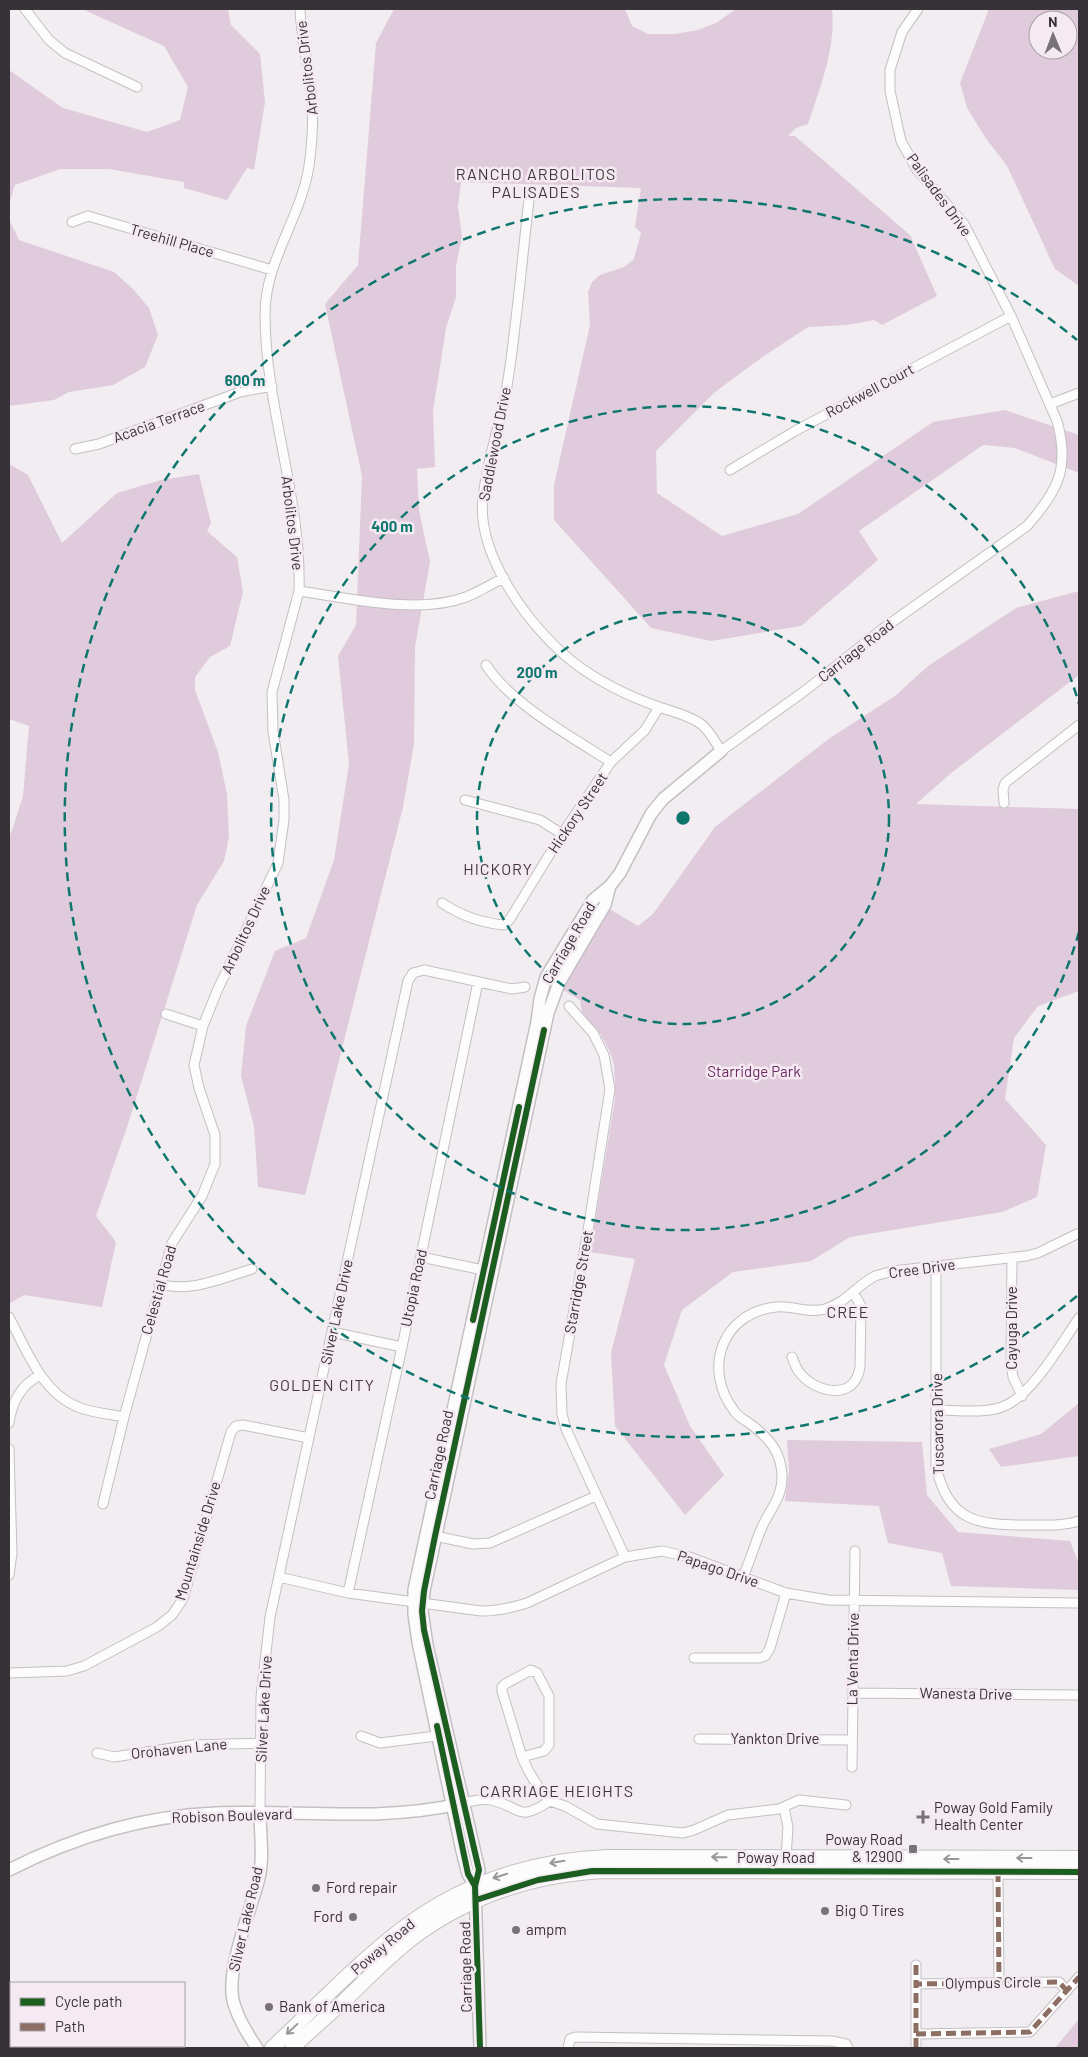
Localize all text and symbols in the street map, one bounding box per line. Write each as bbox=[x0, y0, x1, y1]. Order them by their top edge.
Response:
north arrow bbox=[1028, 10, 1078, 60]
text: N bbox=[1048, 13, 1058, 30]
street label: Arbolitos Drive bbox=[291, 20, 321, 116]
street label: Palisades Drive bbox=[904, 149, 976, 239]
district label: RANCHO ARBOLITOS PALISADES bbox=[456, 164, 616, 201]
street label: Treehill Place bbox=[128, 219, 216, 261]
street label: Rockwell Court bbox=[822, 359, 917, 421]
text: 600 m bbox=[225, 371, 265, 389]
street label: Saddlewood Drive bbox=[474, 385, 514, 502]
street label: Acacia Terrace bbox=[110, 396, 207, 446]
street label: Arbolitos Drive bbox=[278, 475, 308, 571]
text: 400 m bbox=[371, 517, 413, 535]
street label: Carriage Road bbox=[814, 615, 897, 685]
text: 200 m bbox=[516, 663, 558, 681]
street label: Hickory Street bbox=[544, 769, 611, 856]
centre of rings bbox=[674, 809, 692, 827]
district label: HICKORY bbox=[463, 859, 533, 878]
street label: Arbolitos Drive bbox=[217, 883, 273, 977]
street label: Carriage Road bbox=[538, 898, 599, 987]
park label: Starridge Park bbox=[707, 1062, 801, 1080]
street label: Starridge Street bbox=[560, 1229, 596, 1335]
street label: Celestial Road bbox=[137, 1243, 179, 1337]
street label: Utopia Road bbox=[396, 1247, 430, 1328]
street label: Cree Drive bbox=[887, 1254, 956, 1282]
street label: Silver Lake Drive bbox=[316, 1257, 356, 1366]
street label: Cayuga Drive bbox=[1002, 1286, 1020, 1370]
district label: CREE bbox=[827, 1302, 869, 1321]
street label: Tuscarora Drive bbox=[927, 1373, 947, 1475]
district label: GOLDEN CITY bbox=[269, 1375, 375, 1394]
street label: Carriage Road bbox=[420, 1408, 456, 1501]
street label: Mountainside Drive bbox=[170, 1479, 224, 1602]
street label: Papago Drive bbox=[675, 1546, 761, 1590]
street label: La Venta Drive bbox=[842, 1612, 862, 1706]
street label: Silver Lake Drive bbox=[251, 1655, 275, 1763]
street label: Wanesta Drive bbox=[920, 1683, 1013, 1703]
street label: Yankton Drive bbox=[731, 1729, 820, 1747]
street label: Orohaven Lane bbox=[130, 1734, 228, 1762]
district label: CARRIAGE HEIGHTS bbox=[480, 1781, 634, 1800]
place label: Poway Gold Family Health Center bbox=[934, 1798, 1053, 1833]
street label: Robison Boulevard bbox=[171, 1804, 293, 1826]
marker: Poway Gold Family Health Center bbox=[916, 1810, 930, 1824]
place label: Poway Road & 12900 bbox=[825, 1830, 903, 1865]
marker: Poway Road & 12900 bbox=[907, 1843, 919, 1855]
street label: Poway Road bbox=[737, 1848, 815, 1866]
one-way arrow bbox=[712, 1852, 728, 1861]
one-way arrow bbox=[1016, 1853, 1032, 1863]
one-way arrow bbox=[943, 1854, 960, 1864]
one-way arrow bbox=[550, 1857, 566, 1867]
street label: Silver Lake Road bbox=[224, 1865, 266, 1973]
one-way arrow bbox=[492, 1872, 508, 1882]
place label: Ford repair bbox=[326, 1878, 398, 1896]
marker: Ford repair bbox=[310, 1882, 322, 1894]
place label: Big O Tires bbox=[835, 1901, 904, 1919]
marker: Big O Tires bbox=[819, 1905, 831, 1917]
place label: Ford bbox=[313, 1907, 343, 1925]
marker: Ford bbox=[347, 1911, 359, 1923]
street label: Poway Road bbox=[347, 1914, 418, 1978]
place label: ampm bbox=[526, 1920, 567, 1938]
street label: Carriage Road bbox=[455, 1921, 475, 2013]
marker: ampm bbox=[510, 1924, 522, 1936]
street label: Olympus Circle bbox=[945, 1972, 1041, 1992]
legend bbox=[10, 1982, 185, 2047]
text: Cycle path bbox=[55, 1992, 122, 2010]
place label: Bank of America bbox=[279, 1997, 385, 2015]
marker: Bank of America bbox=[263, 2001, 275, 2013]
text: Path bbox=[55, 2017, 85, 2035]
one-way arrow bbox=[285, 2023, 298, 2035]

